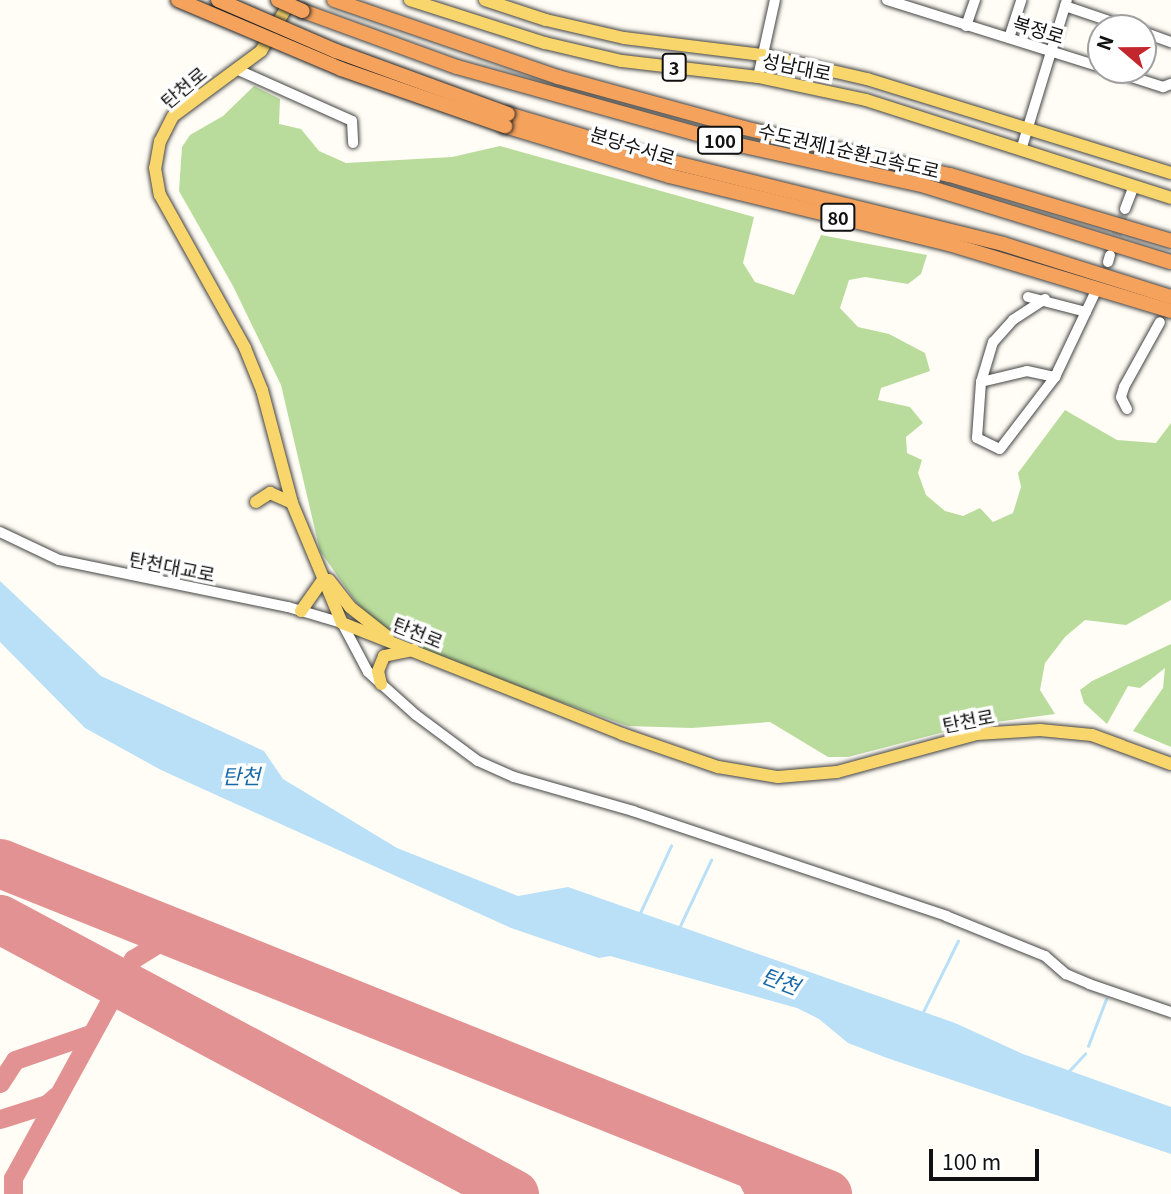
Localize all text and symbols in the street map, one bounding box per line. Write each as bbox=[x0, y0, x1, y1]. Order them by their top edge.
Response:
street label: 복정로 bbox=[1011, 10, 1067, 48]
north arrow bbox=[1087, 14, 1157, 84]
text: N bbox=[1089, 31, 1119, 54]
street label: 성남대로 bbox=[760, 48, 834, 84]
road number: 3 bbox=[660, 52, 688, 82]
street label: 탄천로 bbox=[156, 61, 210, 113]
street label: 수도권제1순환고속도로 bbox=[756, 118, 942, 182]
street label: 분당수서로 bbox=[588, 121, 678, 169]
road number: 100 bbox=[696, 125, 744, 154]
road number: 80 bbox=[819, 202, 857, 232]
street label: 탄천대교로 bbox=[127, 546, 217, 586]
street label: 탄천로 bbox=[389, 612, 447, 652]
street label: 탄천로 bbox=[940, 704, 996, 736]
water label: 탄천 bbox=[222, 762, 260, 788]
water label: 탄천 bbox=[758, 961, 804, 999]
scale bar bbox=[933, 1134, 1043, 1178]
text: 100 m bbox=[942, 1146, 1001, 1176]

